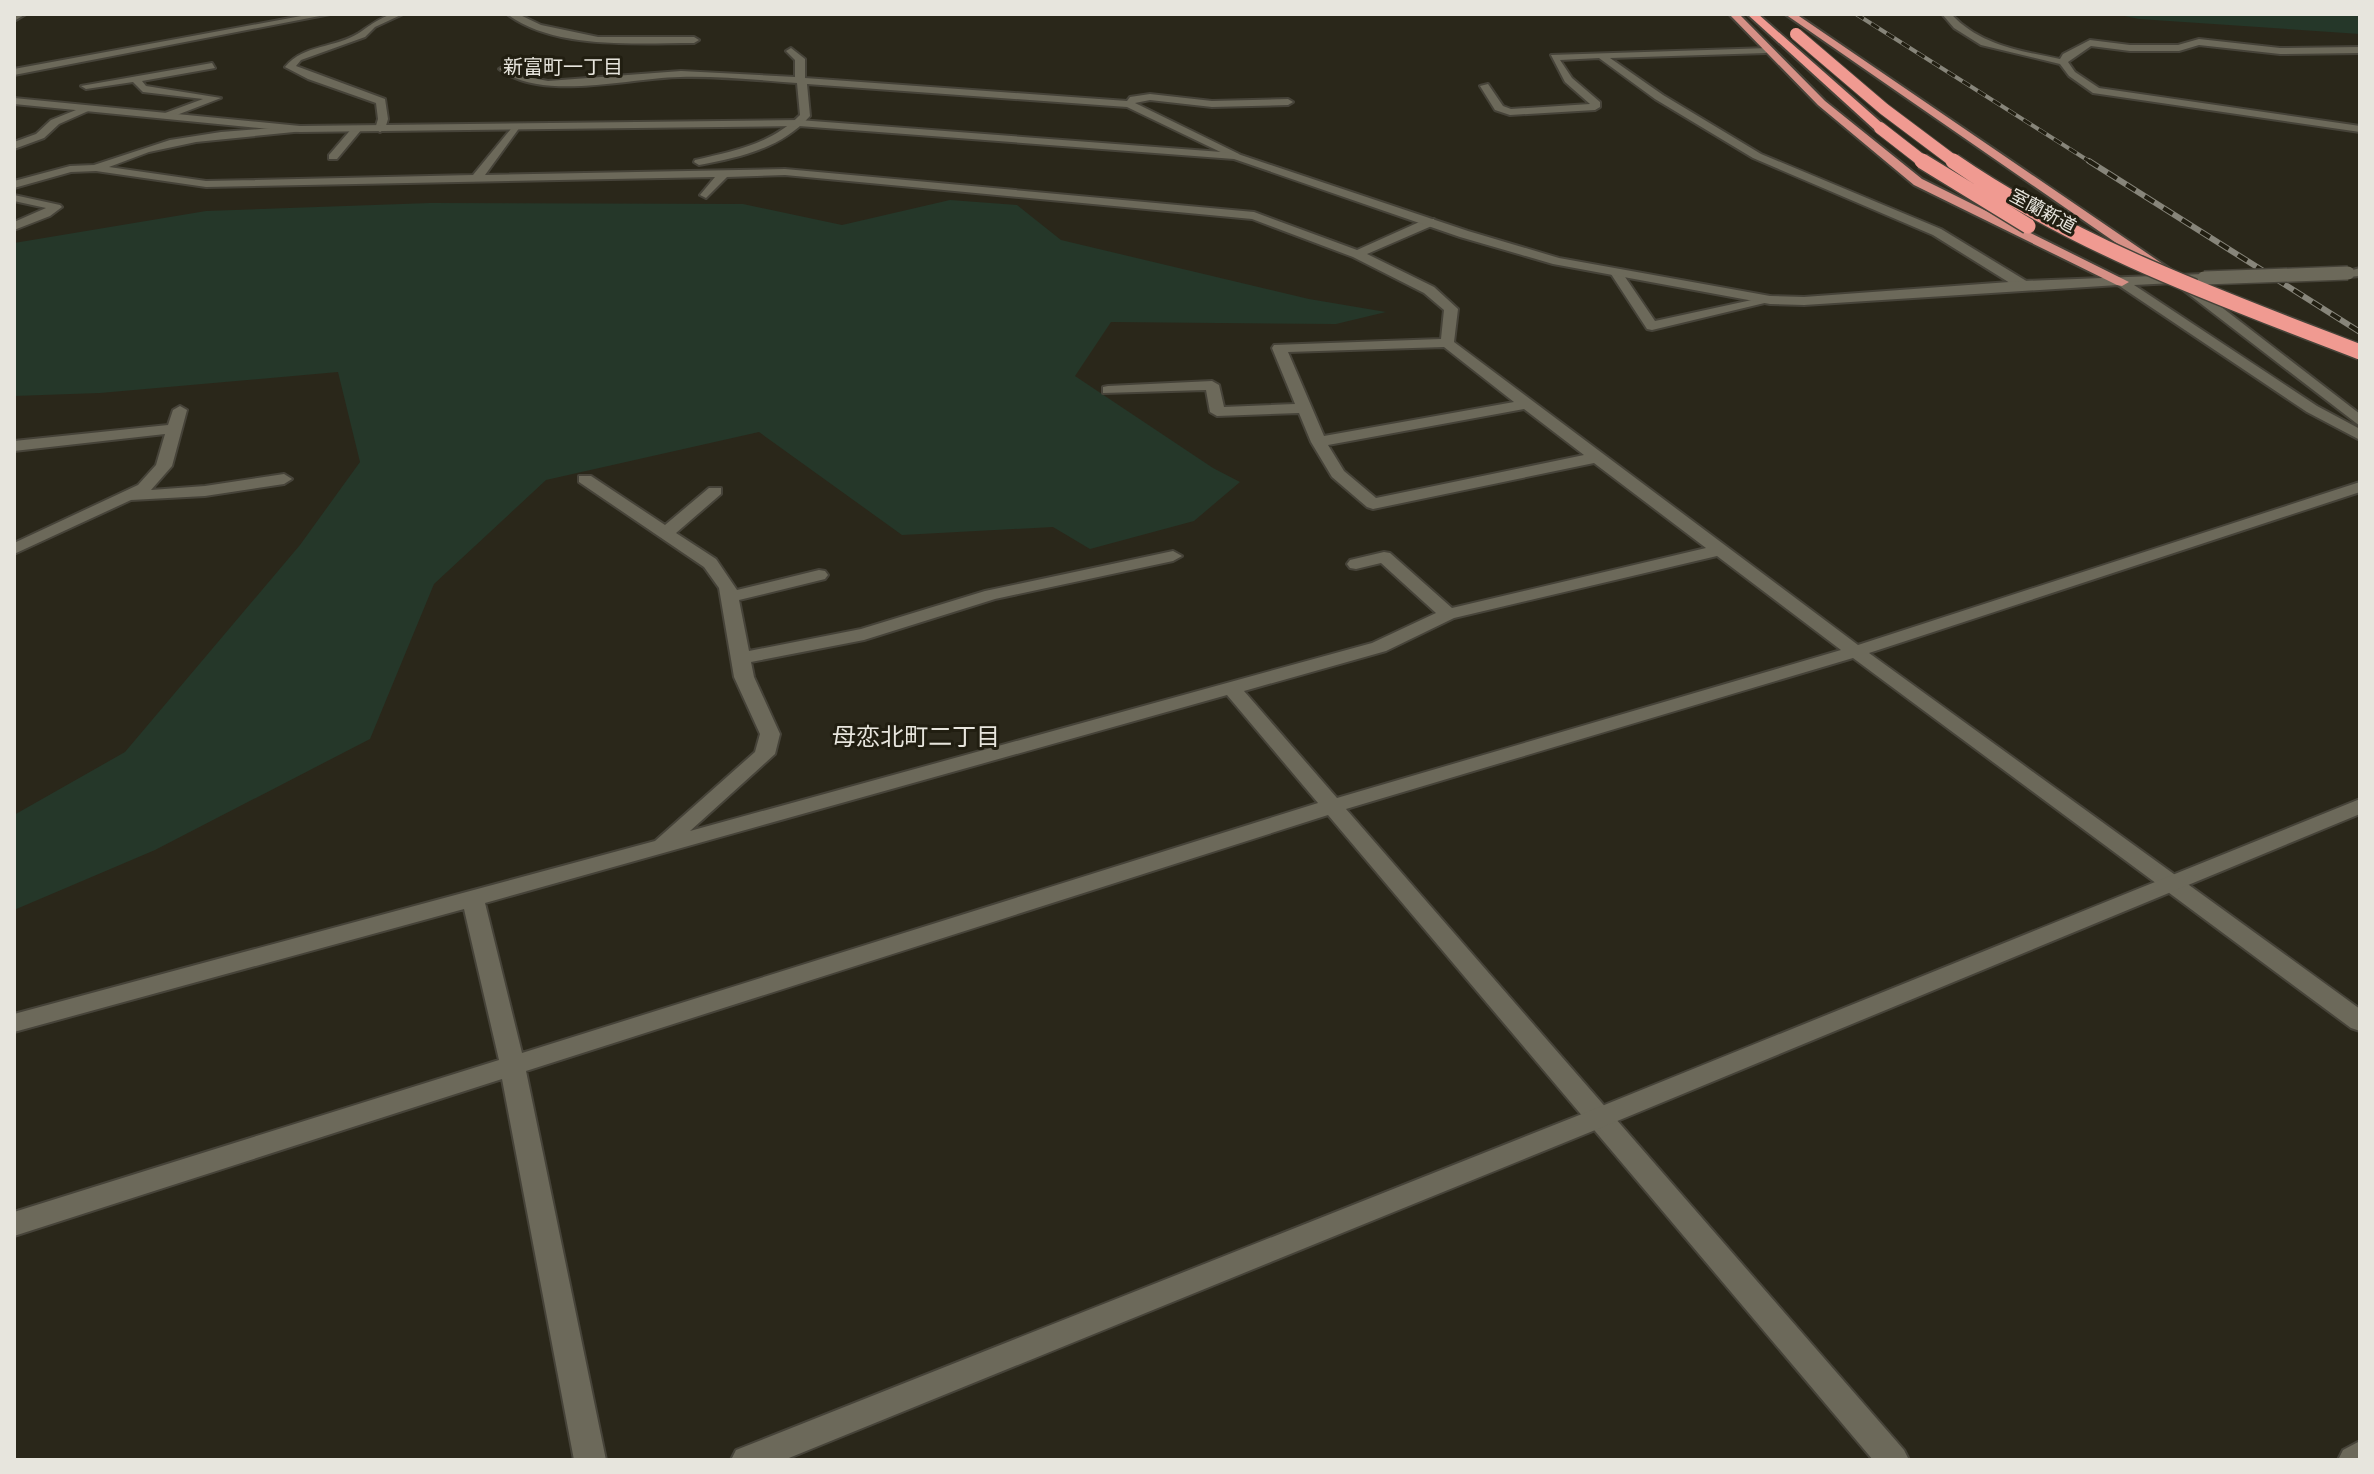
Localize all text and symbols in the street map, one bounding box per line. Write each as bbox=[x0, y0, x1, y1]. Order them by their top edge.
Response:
district label: 新富町一丁目 bbox=[503, 54, 623, 81]
street label: 室蘭新道 bbox=[2006, 184, 2080, 238]
district label: 母恋北町二丁目 bbox=[832, 721, 1000, 753]

